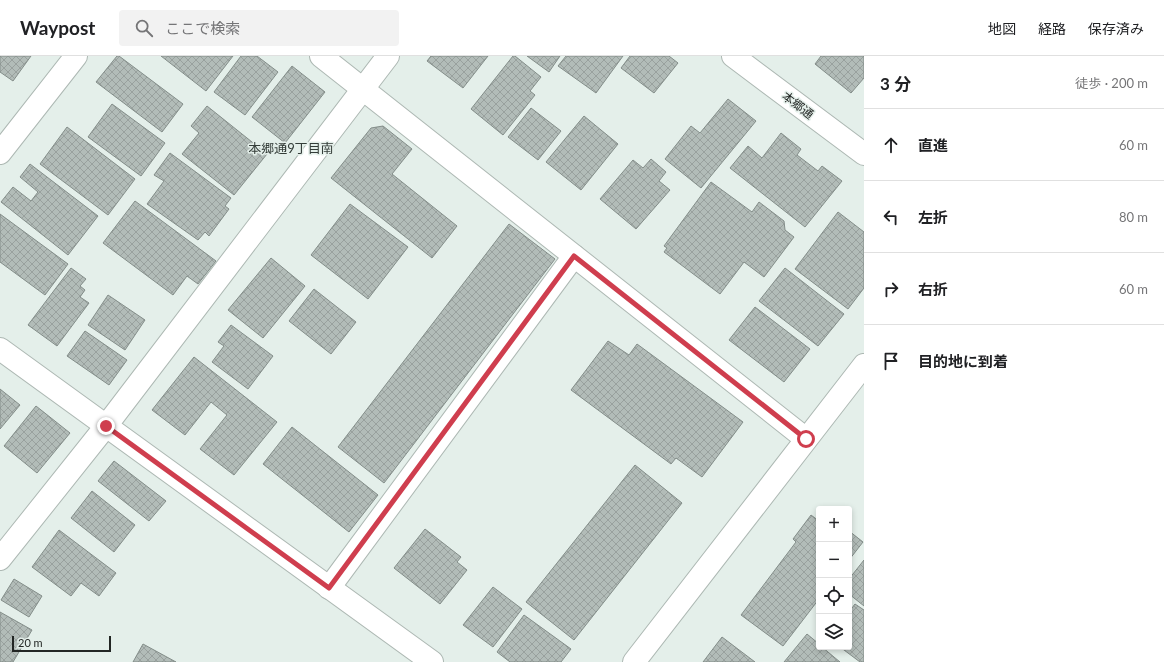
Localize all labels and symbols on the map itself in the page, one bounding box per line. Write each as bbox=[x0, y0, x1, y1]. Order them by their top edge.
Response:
street label: 本郷通 bbox=[779, 88, 817, 122]
district label: 本郷通9丁目南 bbox=[248, 140, 334, 156]
route end bbox=[97, 417, 115, 435]
route start bbox=[797, 430, 815, 448]
scale bar bbox=[12, 634, 111, 653]

